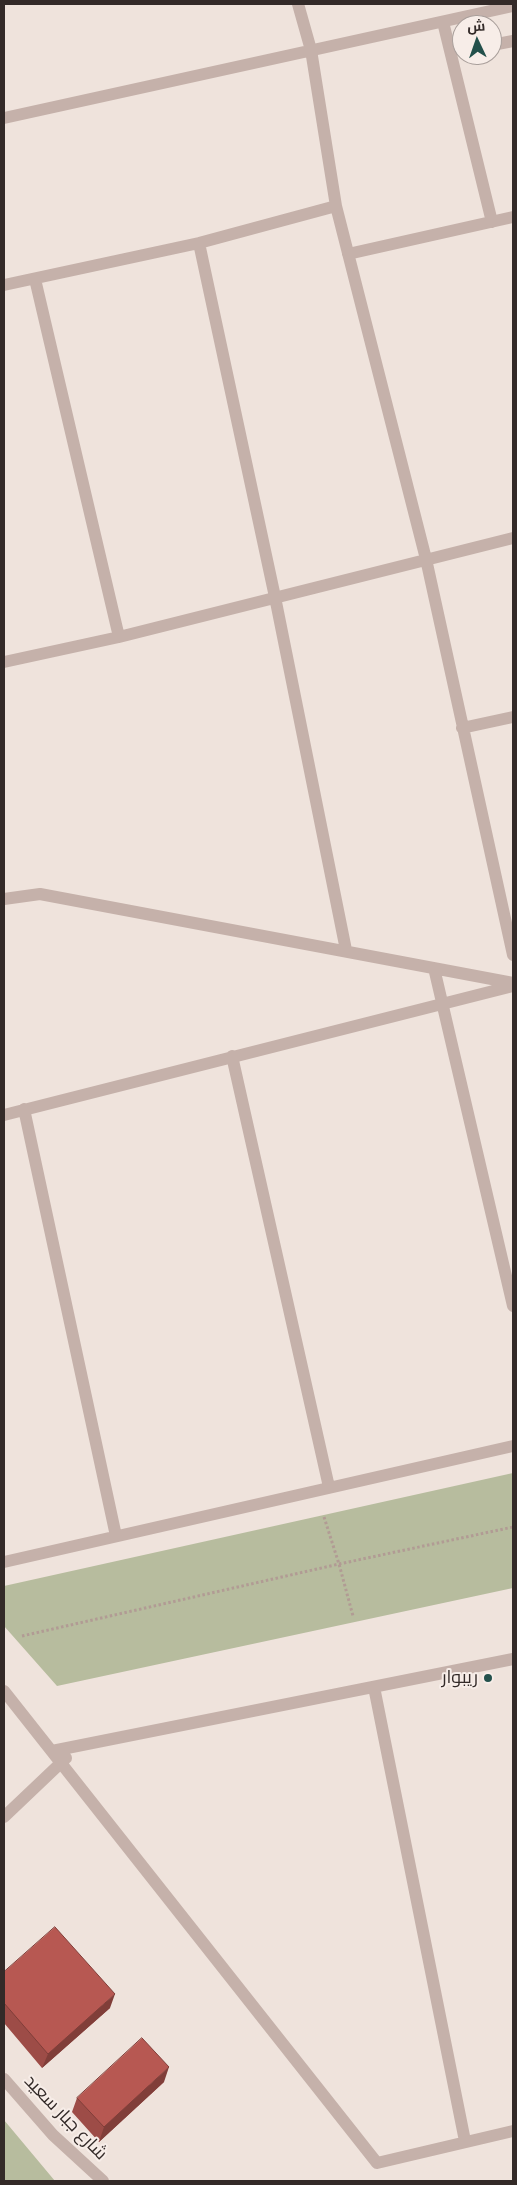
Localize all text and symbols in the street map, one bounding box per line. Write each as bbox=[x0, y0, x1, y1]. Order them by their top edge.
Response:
north arrow bbox=[452, 15, 502, 65]
text: ش bbox=[467, 18, 486, 34]
place label: ريبوار bbox=[442, 1667, 478, 1689]
marker: ريبوار bbox=[482, 1672, 494, 1684]
street label: شارع جبار سعيد bbox=[19, 2071, 111, 2165]

